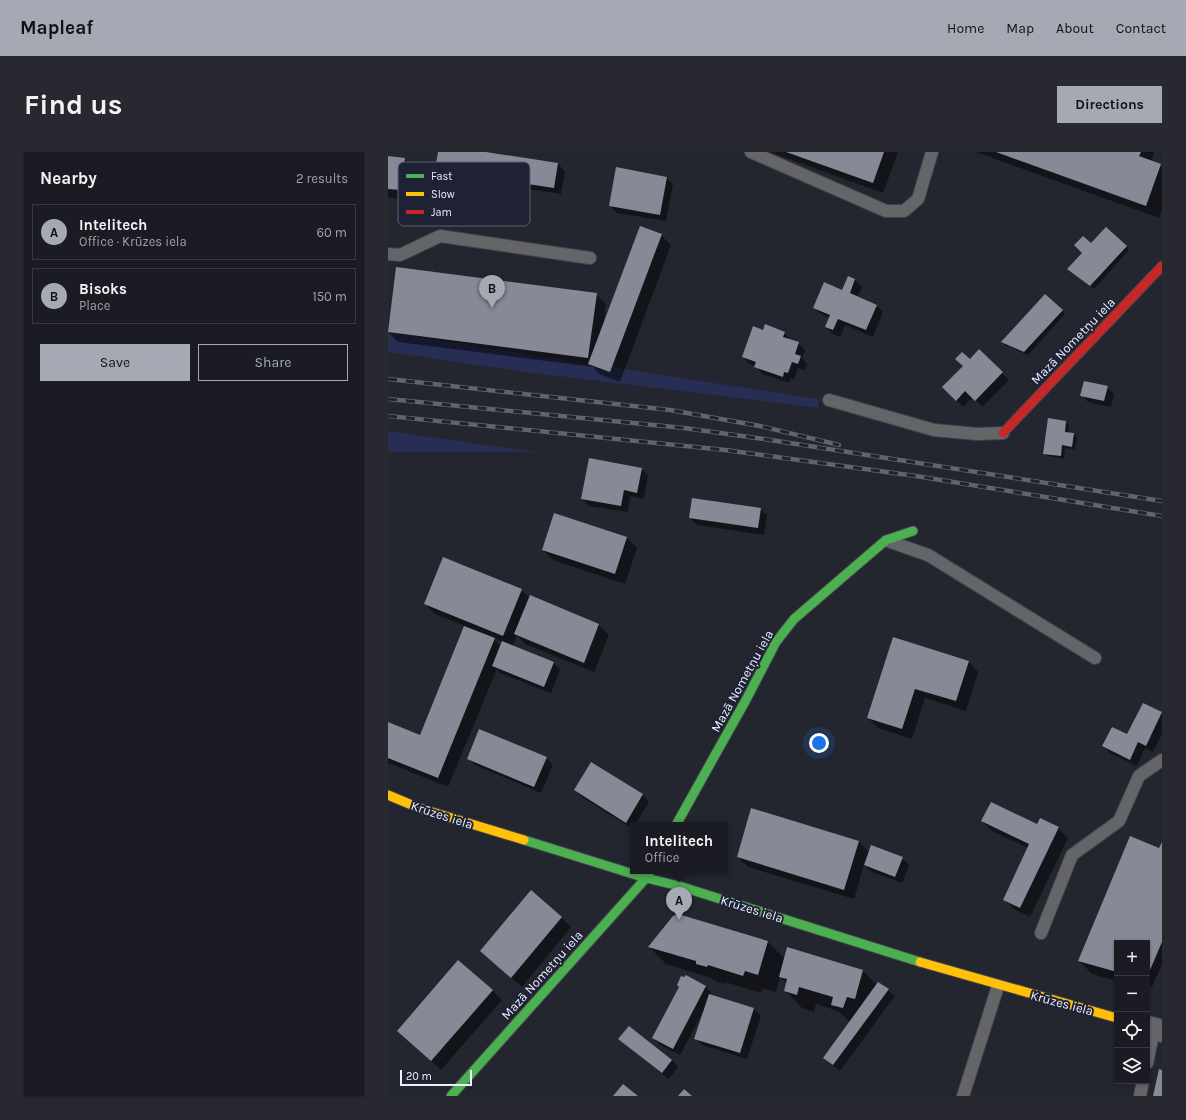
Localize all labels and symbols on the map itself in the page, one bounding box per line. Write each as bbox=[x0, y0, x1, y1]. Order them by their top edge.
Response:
legend bbox=[398, 162, 530, 226]
text: Fast bbox=[431, 170, 452, 183]
text: Slow bbox=[431, 188, 455, 201]
text: Jam bbox=[431, 206, 452, 219]
pin: B bbox=[479, 275, 505, 308]
street label: Mazā Nometņu iela bbox=[1028, 295, 1119, 388]
street label: Mazā Nometņu iela bbox=[708, 627, 777, 735]
your location bbox=[809, 733, 829, 753]
street label: Krūzes iela bbox=[409, 798, 475, 832]
pin: A bbox=[666, 887, 692, 920]
street label: Krūzes iela bbox=[719, 892, 785, 926]
street label: Mazā Nometņu iela bbox=[498, 927, 587, 1023]
street label: Krūzes iela bbox=[1029, 987, 1095, 1019]
scale bar bbox=[400, 1068, 472, 1087]

